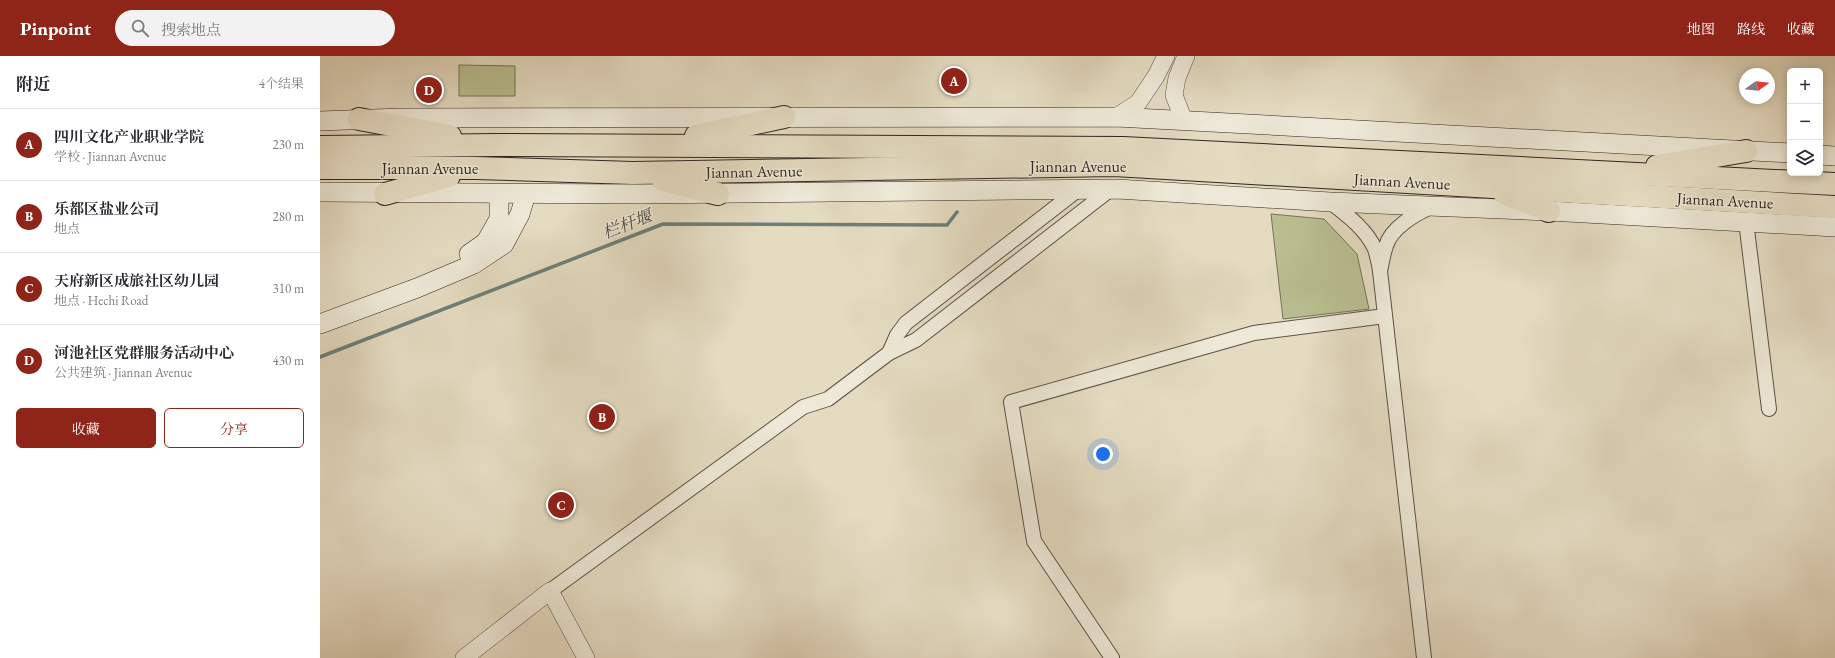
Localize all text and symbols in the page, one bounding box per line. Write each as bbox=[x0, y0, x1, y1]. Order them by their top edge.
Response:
search box bbox=[115, 10, 395, 46]
text: Pinpoint bbox=[20, 16, 91, 41]
icon: search bbox=[129, 17, 151, 39]
text: 搜索地点 bbox=[161, 20, 221, 39]
text: 地图 bbox=[1687, 20, 1715, 38]
text: 路线 bbox=[1737, 20, 1765, 38]
text: 收藏 bbox=[1787, 20, 1815, 38]
pin: A bbox=[941, 66, 967, 96]
north arrow bbox=[1739, 68, 1775, 104]
map controls bbox=[1787, 68, 1823, 176]
button: + bbox=[1787, 68, 1823, 104]
text: 附近 bbox=[16, 73, 50, 95]
text: 4个结果 bbox=[259, 75, 304, 92]
pin: D bbox=[416, 75, 442, 105]
button: − bbox=[1787, 104, 1823, 140]
text: 四川文化产业职业学院 bbox=[54, 127, 204, 146]
text: A bbox=[24, 136, 34, 153]
text: 230 m bbox=[273, 136, 304, 153]
button: layers bbox=[1787, 140, 1823, 176]
text: 学校 · Jiannan Avenue bbox=[54, 148, 166, 165]
street label: Jiannan Avenue bbox=[1028, 156, 1126, 177]
street label: Jiannan Avenue bbox=[380, 158, 478, 179]
street label: Jiannan Avenue bbox=[704, 160, 802, 183]
street label: Jiannan Avenue bbox=[1351, 168, 1451, 195]
street label: Jiannan Avenue bbox=[1674, 187, 1774, 214]
text: 乐都区盐业公司 bbox=[54, 199, 159, 218]
water label: 栏杆堰 bbox=[599, 204, 658, 243]
text: B bbox=[25, 208, 33, 225]
text: 280 m bbox=[273, 208, 304, 225]
text: 地点 bbox=[54, 220, 80, 237]
text: 天府新区成旅社区幼儿园 bbox=[54, 271, 219, 290]
text: C bbox=[24, 280, 34, 297]
text: 310 m bbox=[273, 280, 304, 297]
text: 地点 · Hechi Road bbox=[54, 292, 148, 309]
text: 河池社区党群服务活动中心 bbox=[54, 343, 234, 362]
text: D bbox=[24, 352, 34, 369]
text: 430 m bbox=[273, 352, 304, 369]
text: 公共建筑 · Jiannan Avenue bbox=[54, 364, 192, 381]
pin: B bbox=[589, 402, 615, 432]
button: 收藏 bbox=[16, 408, 156, 448]
button: 分享 bbox=[164, 408, 304, 448]
your location bbox=[1093, 444, 1113, 464]
pin: C bbox=[548, 490, 574, 520]

